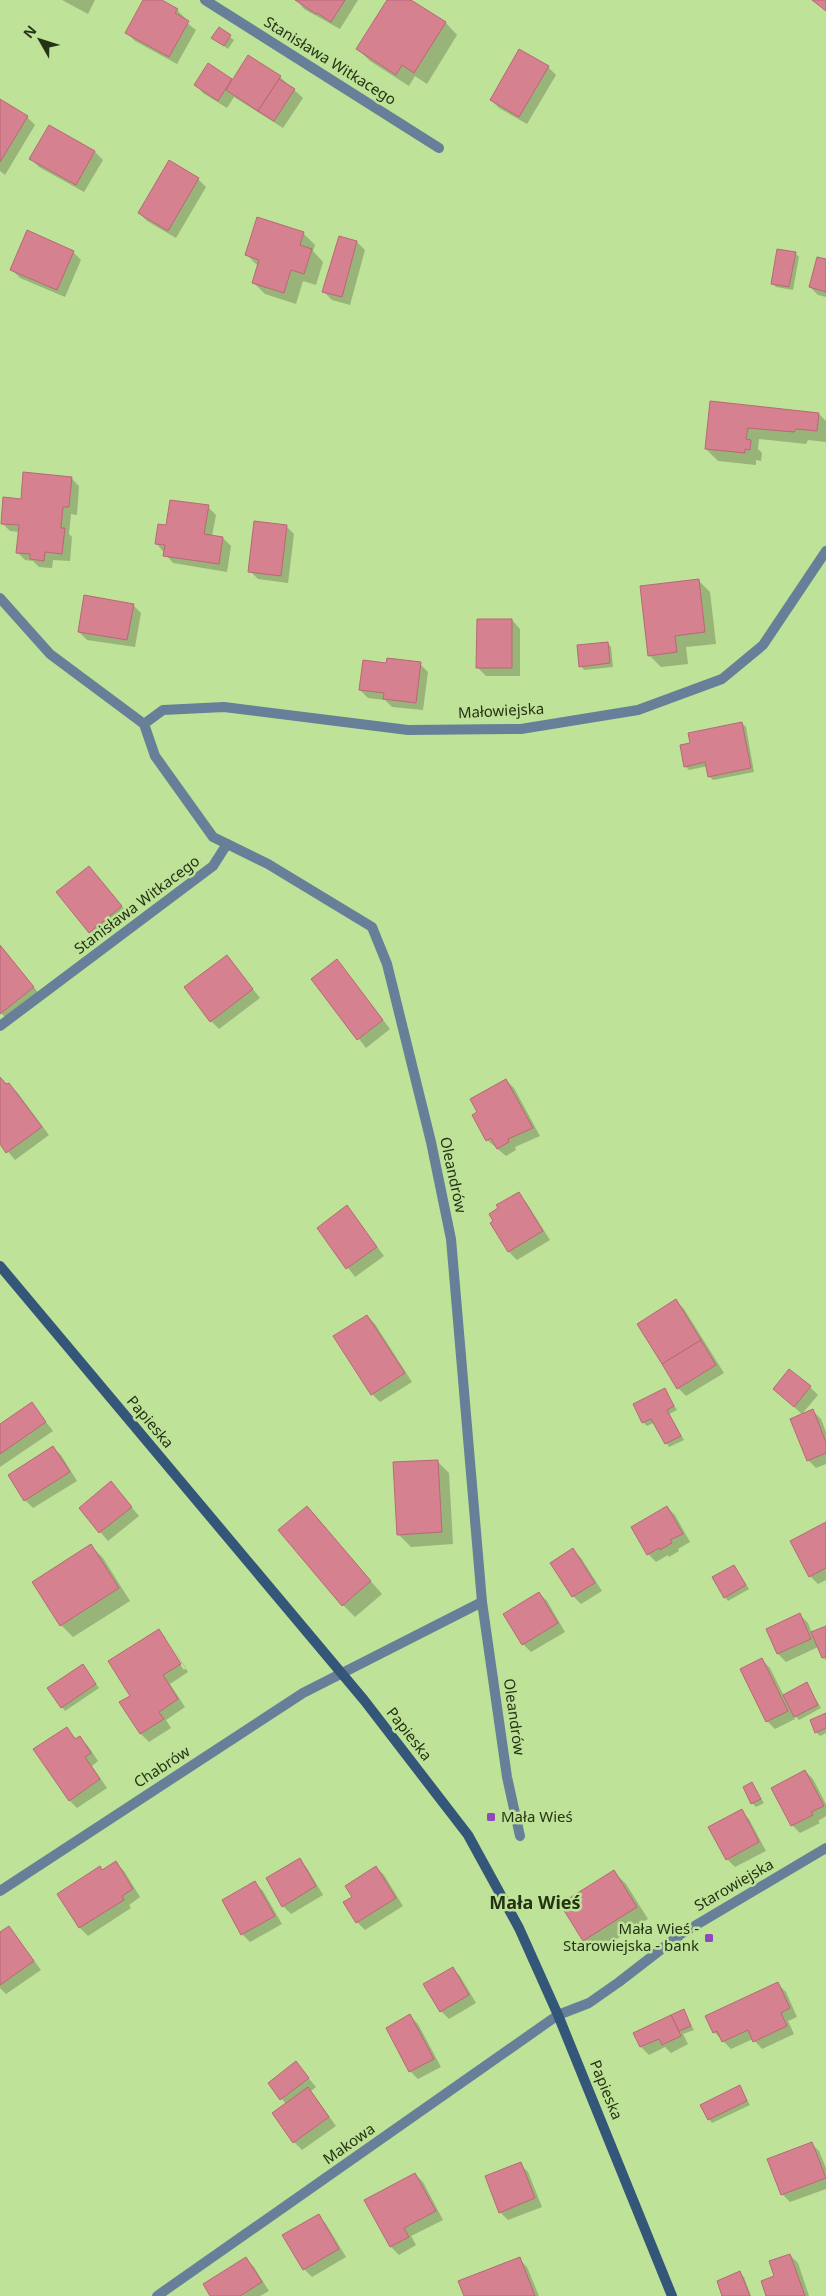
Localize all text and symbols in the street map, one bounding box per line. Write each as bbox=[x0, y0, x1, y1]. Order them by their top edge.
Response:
street label: Stanisława Witkacego bbox=[261, 11, 400, 109]
north arrow bbox=[15, 15, 65, 65]
text: N bbox=[19, 21, 40, 42]
street label: Małowiejska bbox=[457, 698, 545, 722]
street label: Stanisława Witkacego bbox=[70, 850, 203, 958]
street label: Oleandrów bbox=[436, 1135, 472, 1215]
street label: Papieska bbox=[123, 1391, 179, 1452]
street label: Oleandrów bbox=[500, 1677, 530, 1757]
street label: Papieska bbox=[383, 1703, 437, 1764]
street label: Chabrów bbox=[130, 1741, 193, 1792]
place label: Mała Wieś bbox=[501, 1806, 573, 1826]
marker: Mała Wieś bbox=[485, 1811, 497, 1823]
street label: Starowiejska bbox=[690, 1853, 777, 1915]
district label: Mała Wieś bbox=[489, 1890, 581, 1914]
place label: Mała Wieś - Starowiejska - bank bbox=[563, 1918, 699, 1955]
marker: Mała Wieś - Starowiejska - bank bbox=[703, 1932, 715, 1944]
street label: Papieska bbox=[586, 2057, 628, 2122]
street label: Makowa bbox=[319, 2118, 378, 2168]

